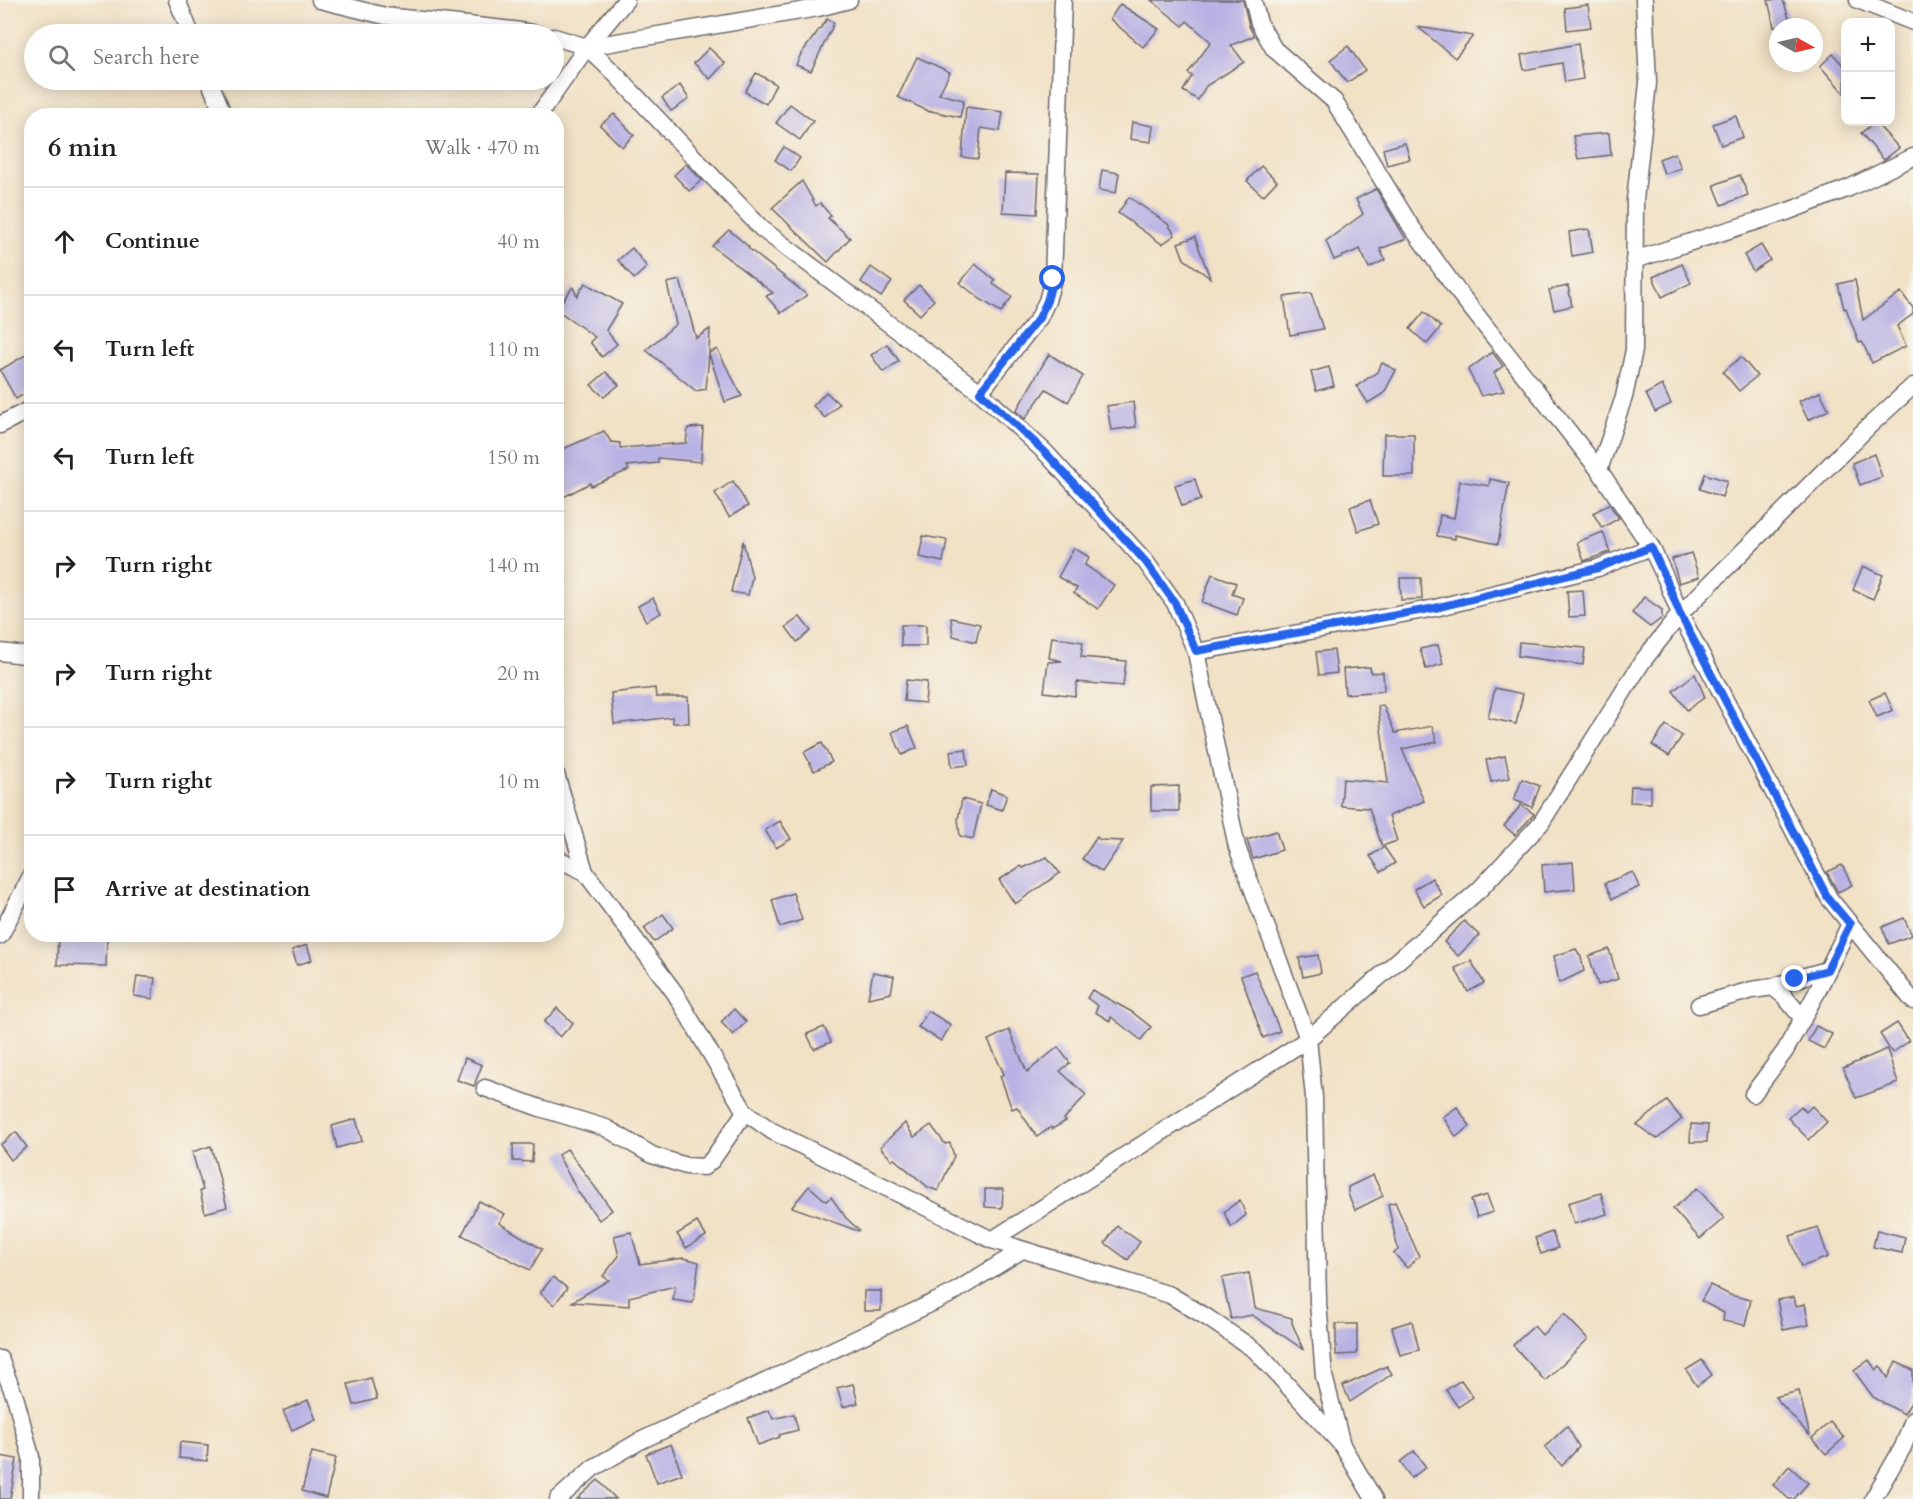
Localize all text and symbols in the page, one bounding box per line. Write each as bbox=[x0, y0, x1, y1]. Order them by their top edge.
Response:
north arrow bbox=[1769, 18, 1823, 72]
map controls bbox=[1841, 18, 1895, 126]
button: + bbox=[1841, 18, 1895, 72]
search box bbox=[24, 24, 564, 90]
icon: search bbox=[45, 41, 78, 74]
text: Search here bbox=[93, 42, 200, 72]
button: − bbox=[1841, 72, 1895, 126]
text: 6 min bbox=[48, 130, 117, 165]
text: Walk · 470 m bbox=[425, 134, 540, 161]
icon: ahead bbox=[48, 225, 81, 258]
text: Continue bbox=[105, 226, 200, 256]
text: 40 m bbox=[497, 228, 540, 255]
route start bbox=[1039, 265, 1065, 291]
icon: left bbox=[48, 333, 81, 366]
text: Turn left bbox=[105, 334, 194, 364]
text: 110 m bbox=[487, 336, 540, 363]
icon: left bbox=[48, 441, 81, 474]
text: Turn left bbox=[105, 442, 194, 472]
text: 150 m bbox=[487, 444, 540, 471]
icon: right bbox=[48, 549, 81, 582]
text: Turn right bbox=[105, 550, 212, 580]
text: 140 m bbox=[487, 552, 540, 579]
icon: right bbox=[48, 657, 81, 690]
text: Turn right bbox=[105, 658, 212, 688]
text: 20 m bbox=[497, 660, 540, 687]
icon: right bbox=[48, 765, 81, 798]
text: Turn right bbox=[105, 766, 212, 796]
text: 10 m bbox=[497, 768, 540, 795]
icon: arrive bbox=[48, 873, 81, 906]
text: Arrive at destination bbox=[105, 874, 310, 904]
route end bbox=[1781, 965, 1807, 991]

